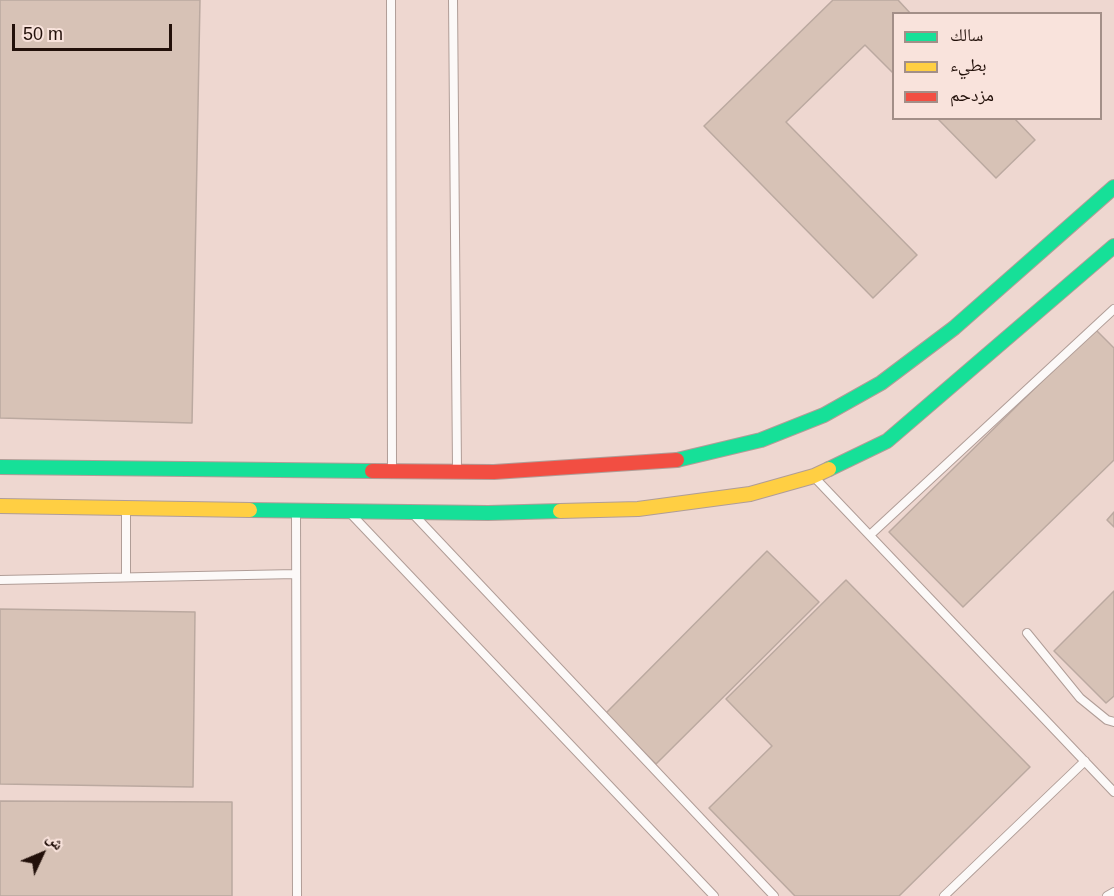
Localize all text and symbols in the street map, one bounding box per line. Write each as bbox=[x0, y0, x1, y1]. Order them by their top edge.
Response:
scale bar bbox=[15, 12, 176, 50]
legend bbox=[892, 12, 1102, 120]
text: 50 m bbox=[23, 24, 63, 44]
text: سالك bbox=[950, 25, 983, 45]
text: بطيء bbox=[950, 55, 987, 75]
text: مزدحم bbox=[950, 85, 994, 105]
north arrow bbox=[12, 824, 72, 884]
text: ش bbox=[43, 829, 67, 853]

